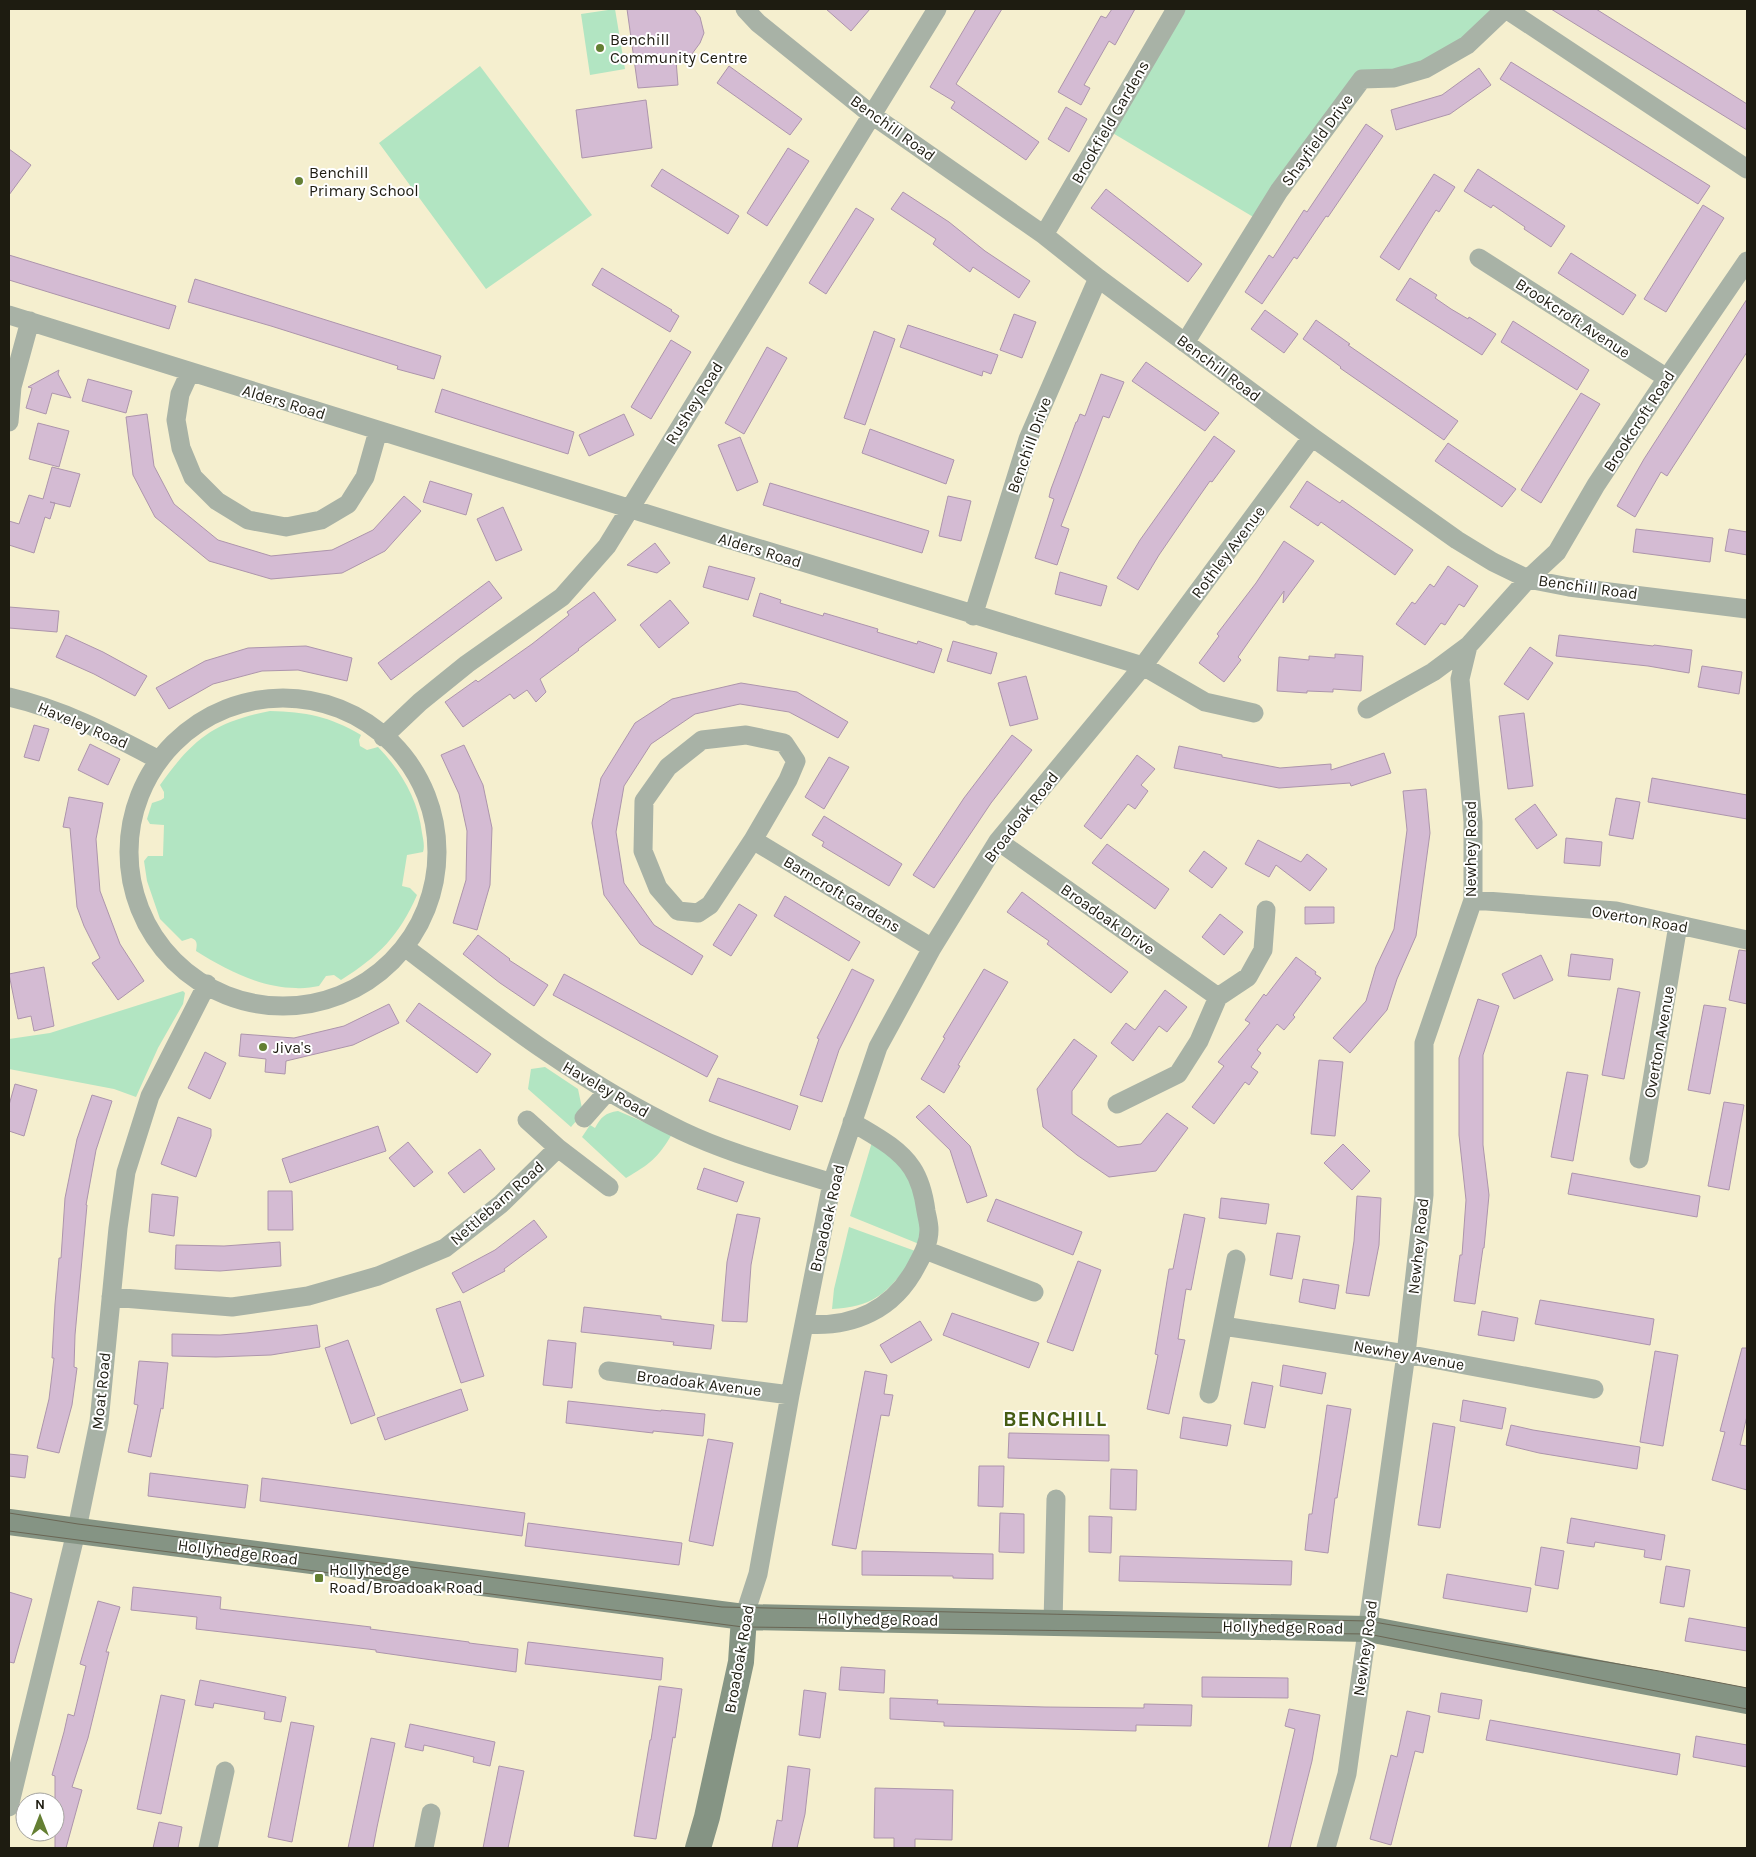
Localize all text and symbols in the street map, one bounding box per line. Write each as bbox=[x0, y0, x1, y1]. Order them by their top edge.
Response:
place label: Benchill Community Centre bbox=[610, 30, 748, 67]
marker: Benchill Community Centre bbox=[594, 42, 606, 54]
street label: Brookfield Gardens bbox=[1067, 57, 1153, 187]
street label: Shayfield Drive bbox=[1277, 90, 1357, 190]
street label: Benchill Road bbox=[847, 91, 939, 165]
place label: Benchill Primary School bbox=[309, 163, 419, 200]
marker: Benchill Primary School bbox=[293, 175, 305, 187]
street label: Brookcroft Avenue bbox=[1512, 274, 1634, 362]
street label: Benchill Road bbox=[1173, 330, 1265, 406]
street label: Rushey Road bbox=[661, 358, 727, 448]
street label: Brookcroft Road bbox=[1599, 367, 1679, 475]
street label: Alders Road bbox=[240, 380, 328, 424]
street label: Benchill Drive bbox=[1003, 394, 1055, 496]
street label: Rothley Avenue bbox=[1187, 502, 1269, 602]
street label: Alders Road bbox=[716, 528, 804, 572]
street label: Benchill Road bbox=[1537, 571, 1639, 603]
street label: Haveley Road bbox=[35, 697, 131, 753]
street label: Broadoak Road bbox=[980, 768, 1062, 866]
street label: Newhey Road bbox=[1461, 801, 1480, 897]
street label: Barncroft Gardens bbox=[780, 852, 904, 936]
street label: Broadoak Drive bbox=[1057, 880, 1159, 958]
street label: Overton Road bbox=[1590, 901, 1690, 937]
street label: Overton Avenue bbox=[1640, 985, 1678, 1099]
place label: Jiva's bbox=[273, 1038, 312, 1057]
marker: Jiva's bbox=[257, 1041, 269, 1053]
street label: Haveley Road bbox=[559, 1057, 653, 1121]
street label: Nettlebarn Road bbox=[446, 1157, 548, 1249]
street label: Broadoak Road bbox=[805, 1162, 849, 1274]
street label: Newhey Road bbox=[1403, 1197, 1433, 1295]
street label: Newhey Avenue bbox=[1352, 1336, 1466, 1374]
street label: Moat Road bbox=[87, 1351, 115, 1431]
street label: Broadoak Avenue bbox=[635, 1366, 763, 1400]
district label: BENCHILL bbox=[1003, 1407, 1107, 1431]
street label: Hollyhedge Road bbox=[177, 1535, 299, 1569]
place label: Hollyhedge Road/Broadoak Road bbox=[329, 1560, 483, 1597]
marker: Hollyhedge Road/Broadoak Road bbox=[313, 1572, 325, 1584]
street label: Newhey Road bbox=[1349, 1599, 1381, 1697]
street label: Broadoak Road bbox=[720, 1603, 758, 1715]
street label: Hollyhedge Road bbox=[817, 1608, 939, 1630]
street label: Hollyhedge Road bbox=[1222, 1616, 1344, 1638]
north arrow bbox=[15, 1792, 65, 1842]
text: N bbox=[35, 1796, 45, 1813]

